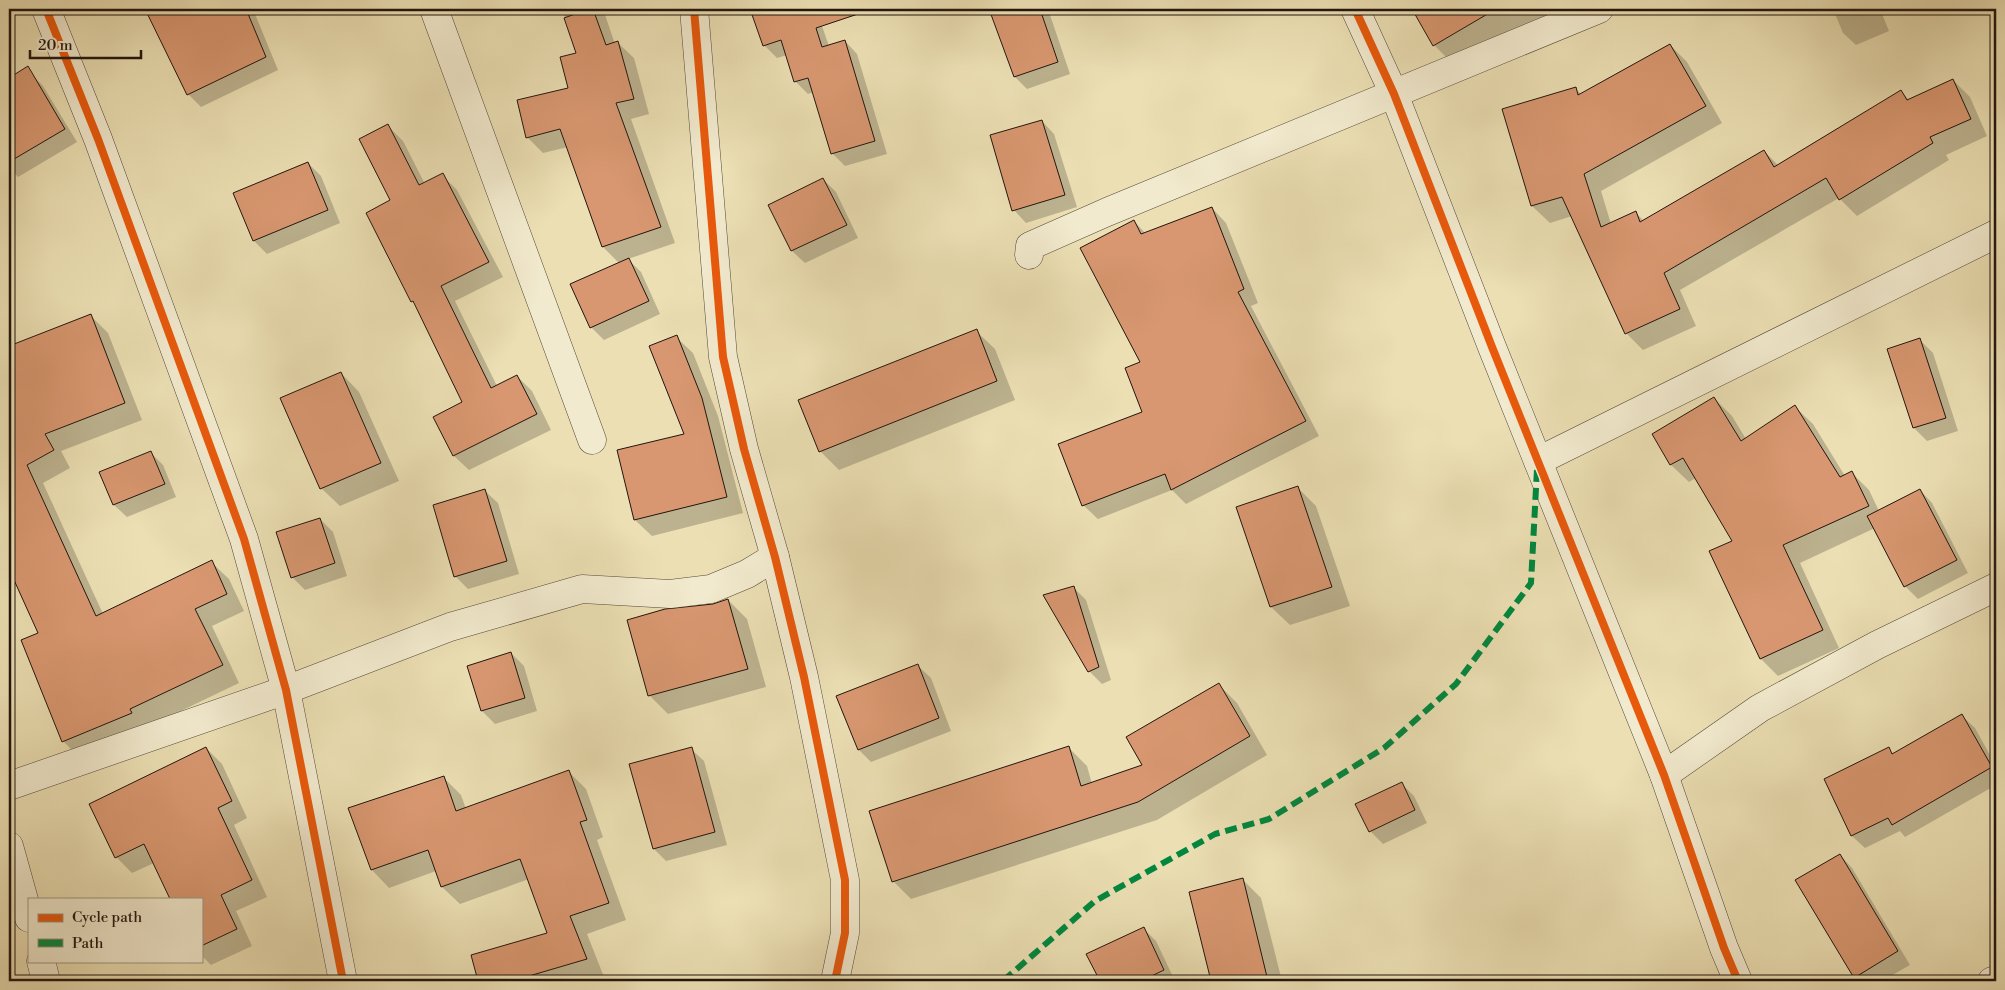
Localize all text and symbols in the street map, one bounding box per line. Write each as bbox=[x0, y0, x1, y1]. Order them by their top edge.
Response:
scale bar bbox=[30, 28, 141, 60]
text: 20 m bbox=[38, 36, 73, 55]
legend bbox=[28, 898, 202, 962]
text: Cycle path bbox=[72, 908, 142, 927]
text: Path bbox=[72, 934, 104, 953]

